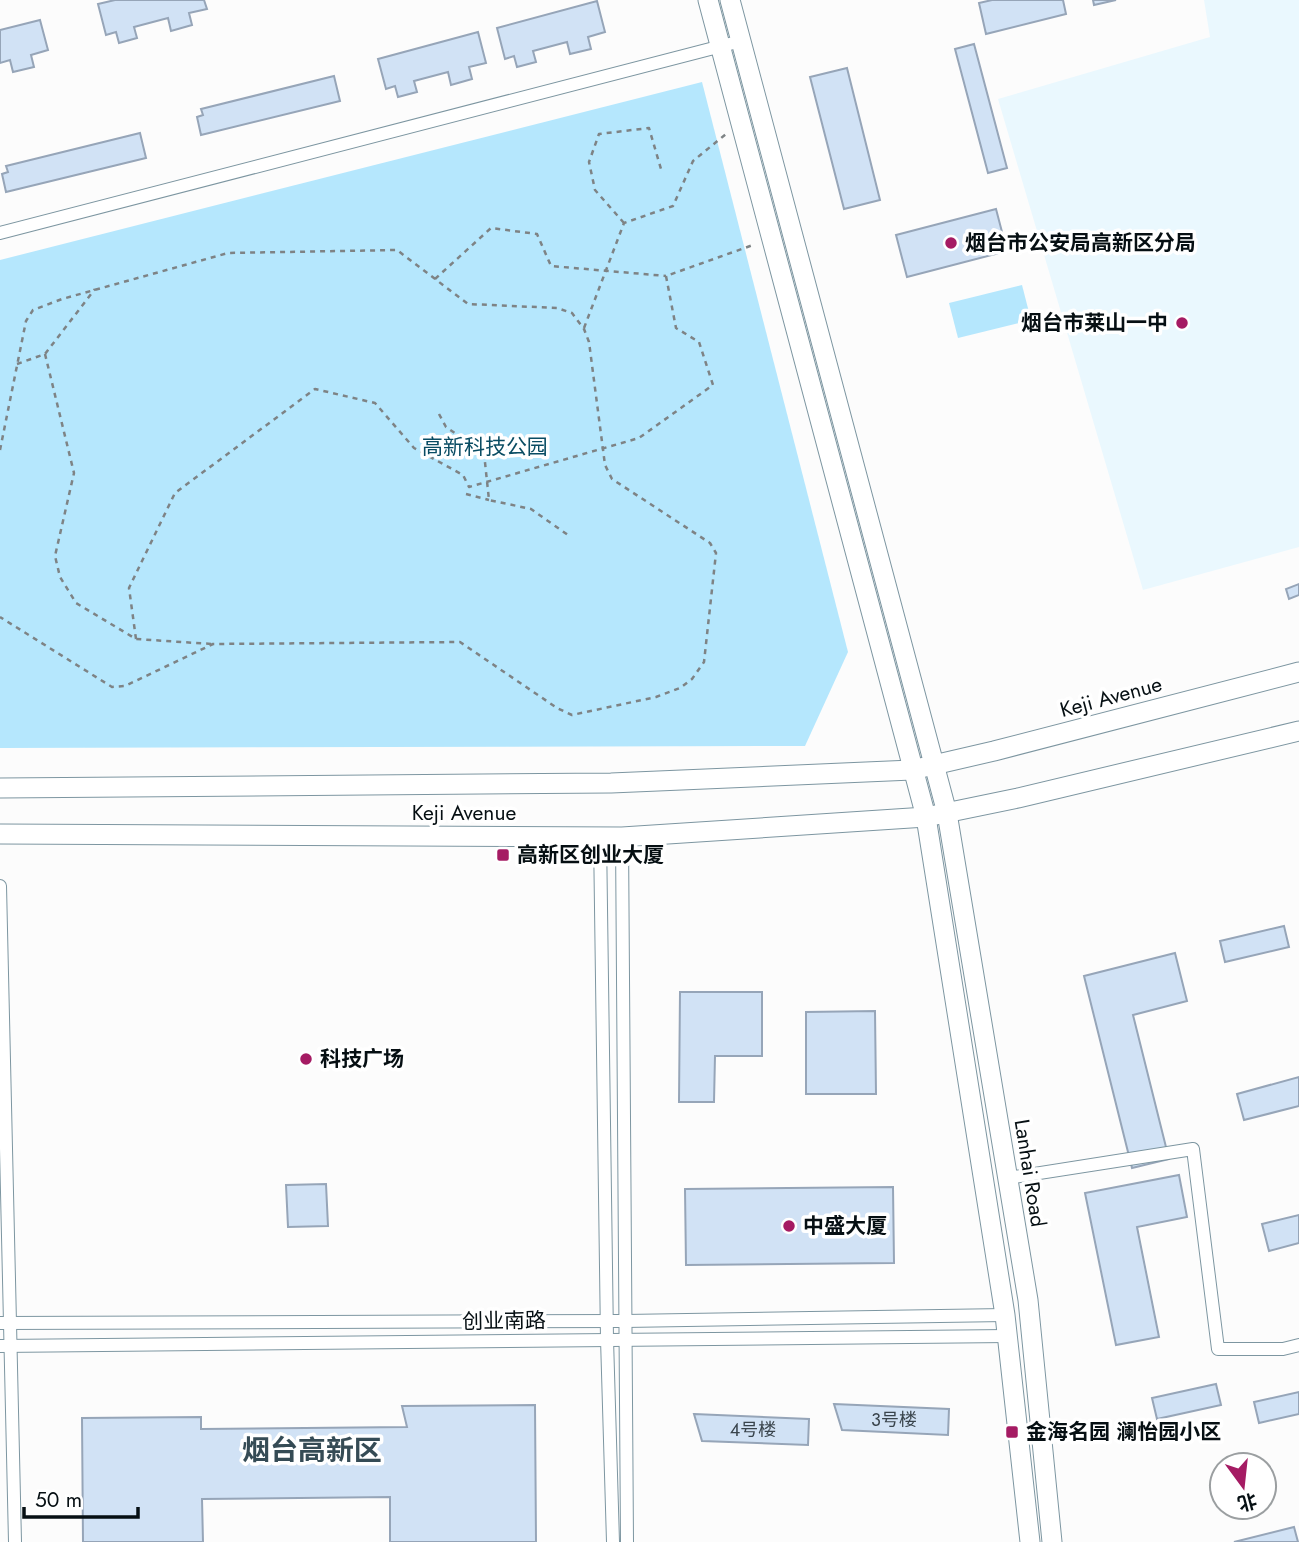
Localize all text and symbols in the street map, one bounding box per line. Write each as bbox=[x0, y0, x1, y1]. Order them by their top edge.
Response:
place label: 烟台市公安局高新区分局 bbox=[965, 228, 1196, 258]
marker: 烟台市公安局高新区分局 bbox=[943, 235, 959, 251]
place label: 烟台市莱山一中 bbox=[1021, 308, 1168, 338]
marker: 烟台市莱山一中 bbox=[1174, 315, 1190, 331]
park label: 高新科技公园 bbox=[422, 432, 548, 462]
street label: Keji Avenue bbox=[1057, 669, 1166, 725]
street label: Keji Avenue bbox=[412, 798, 516, 828]
place label: 高新区创业大厦 bbox=[517, 840, 664, 870]
marker: 高新区创业大厦 bbox=[495, 847, 511, 863]
place label: 科技广场 bbox=[320, 1044, 404, 1074]
marker: 科技广场 bbox=[298, 1051, 314, 1067]
street label: Lanhai Road bbox=[1007, 1117, 1053, 1229]
place label: 中盛大厦 bbox=[803, 1211, 887, 1241]
marker: 中盛大厦 bbox=[781, 1218, 797, 1234]
street label: 创业南路 bbox=[462, 1305, 546, 1337]
house number: 3号楼 bbox=[871, 1407, 917, 1433]
house number: 4号楼 bbox=[730, 1417, 776, 1443]
place label: 金海名园 澜怡园小区 bbox=[1026, 1417, 1221, 1447]
marker: 金海名园 澜怡园小区 bbox=[1004, 1424, 1020, 1440]
district label: 烟台高新区 bbox=[242, 1430, 382, 1471]
north arrow bbox=[1208, 1451, 1278, 1521]
scale bar bbox=[24, 1476, 138, 1520]
text: 50 m bbox=[35, 1485, 82, 1515]
text: 北 bbox=[1235, 1486, 1260, 1517]

